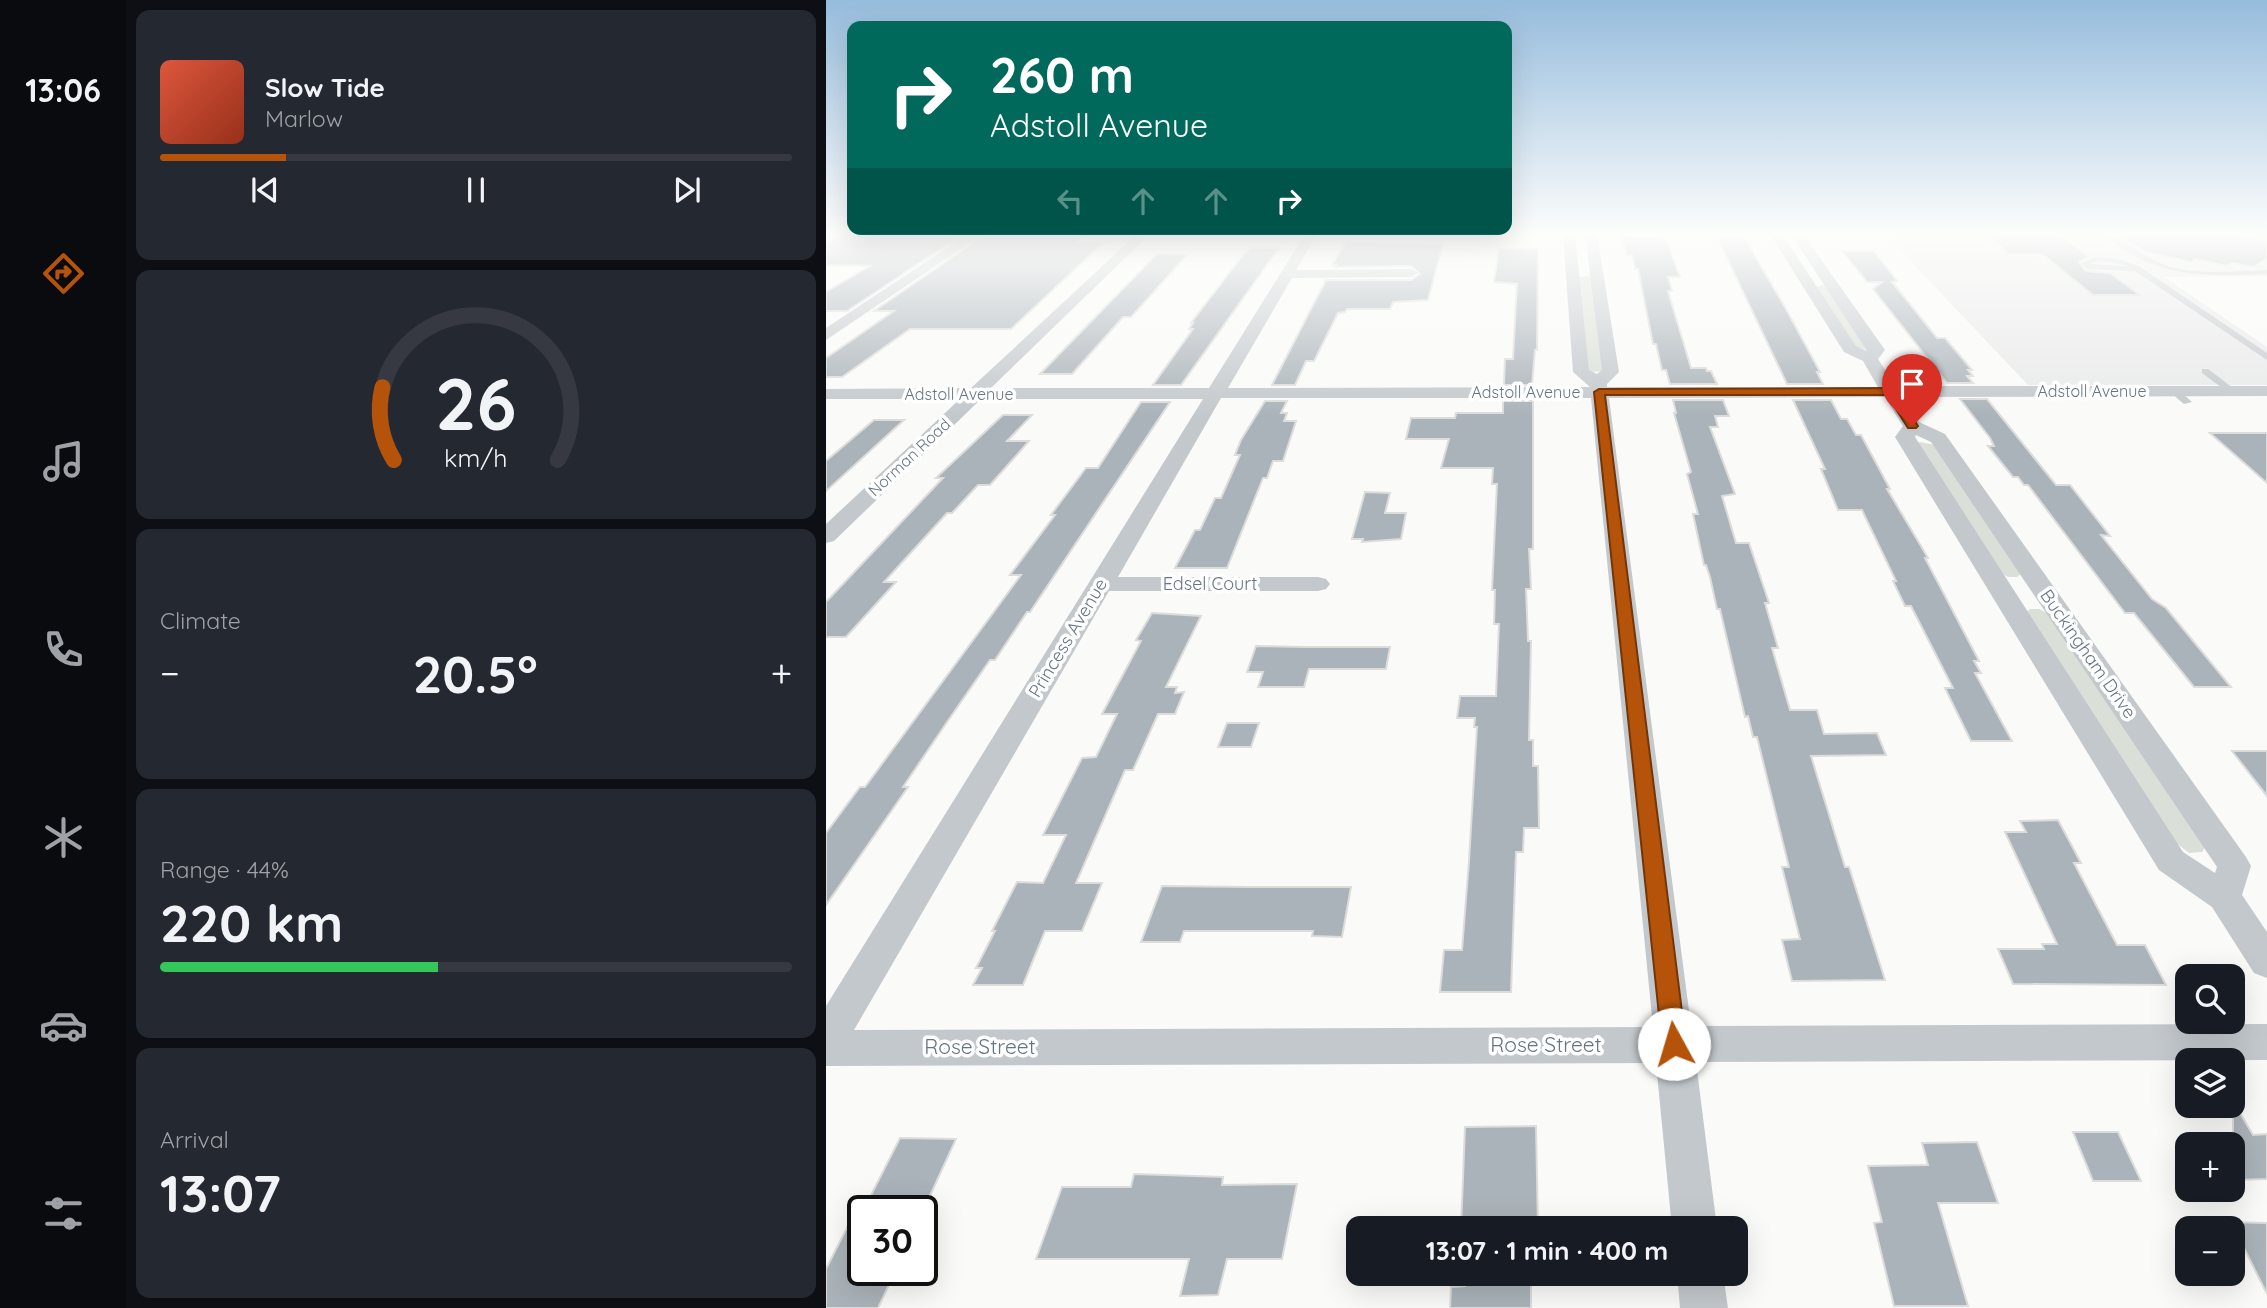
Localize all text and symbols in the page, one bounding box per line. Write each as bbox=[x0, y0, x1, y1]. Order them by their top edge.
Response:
text: 260 m bbox=[990, 44, 1134, 105]
icon: right bbox=[875, 49, 966, 140]
text: 13:06 bbox=[25, 70, 101, 110]
text: Slow Tide bbox=[265, 71, 385, 104]
text: Marlow bbox=[265, 104, 343, 133]
text: Adstoll Avenue bbox=[990, 105, 1208, 145]
icon: previous bbox=[246, 171, 284, 209]
icon: pause bbox=[457, 171, 495, 209]
icon: next bbox=[668, 171, 706, 209]
icon: left bbox=[1051, 182, 1089, 220]
icon: ahead bbox=[1124, 182, 1162, 220]
icon: ahead bbox=[1197, 182, 1235, 220]
icon: right bbox=[1270, 182, 1308, 220]
icon: directions bbox=[39, 249, 88, 298]
pin bbox=[1882, 354, 1942, 426]
text: 26 bbox=[435, 358, 517, 449]
icon: arrive bbox=[1893, 365, 1931, 403]
street label: Adstoll Avenue bbox=[2037, 381, 2147, 401]
street label: Adstoll Avenue bbox=[1471, 382, 1581, 402]
street label: Adstoll Avenue bbox=[904, 384, 1014, 404]
street label: Norman Road bbox=[864, 414, 954, 500]
icon: music bbox=[39, 437, 88, 486]
text: km/h bbox=[444, 442, 508, 473]
street label: Edsel Court bbox=[1163, 572, 1257, 595]
street label: Princess Avenue bbox=[1023, 574, 1112, 701]
street label: Buckingham Drive bbox=[2035, 585, 2141, 723]
text: Climate bbox=[160, 606, 241, 635]
icon: phone bbox=[39, 625, 88, 674]
text: 20.5° bbox=[413, 641, 538, 706]
text: − bbox=[160, 649, 180, 697]
text: + bbox=[771, 649, 792, 697]
icon: climate bbox=[39, 813, 88, 862]
text: Range · 44% bbox=[160, 855, 289, 884]
text: 220 km bbox=[160, 890, 343, 955]
map controls bbox=[2175, 964, 2245, 1286]
button: search bbox=[2175, 964, 2245, 1034]
icon: car bbox=[39, 1001, 88, 1050]
position arrow bbox=[1637, 1007, 1711, 1081]
street label: Rose Street bbox=[1490, 1031, 1602, 1057]
street label: Rose Street bbox=[924, 1033, 1036, 1059]
button: layers bbox=[2175, 1048, 2245, 1118]
text: Arrival bbox=[160, 1125, 229, 1154]
button: + bbox=[2175, 1132, 2245, 1202]
text: 13:07 bbox=[160, 1160, 281, 1225]
icon: filters bbox=[39, 1189, 88, 1238]
speed limit sign: 30 bbox=[847, 1195, 938, 1286]
button: − bbox=[2175, 1216, 2245, 1286]
text: 13:07 · 1 min · 400 m bbox=[1426, 1234, 1668, 1267]

